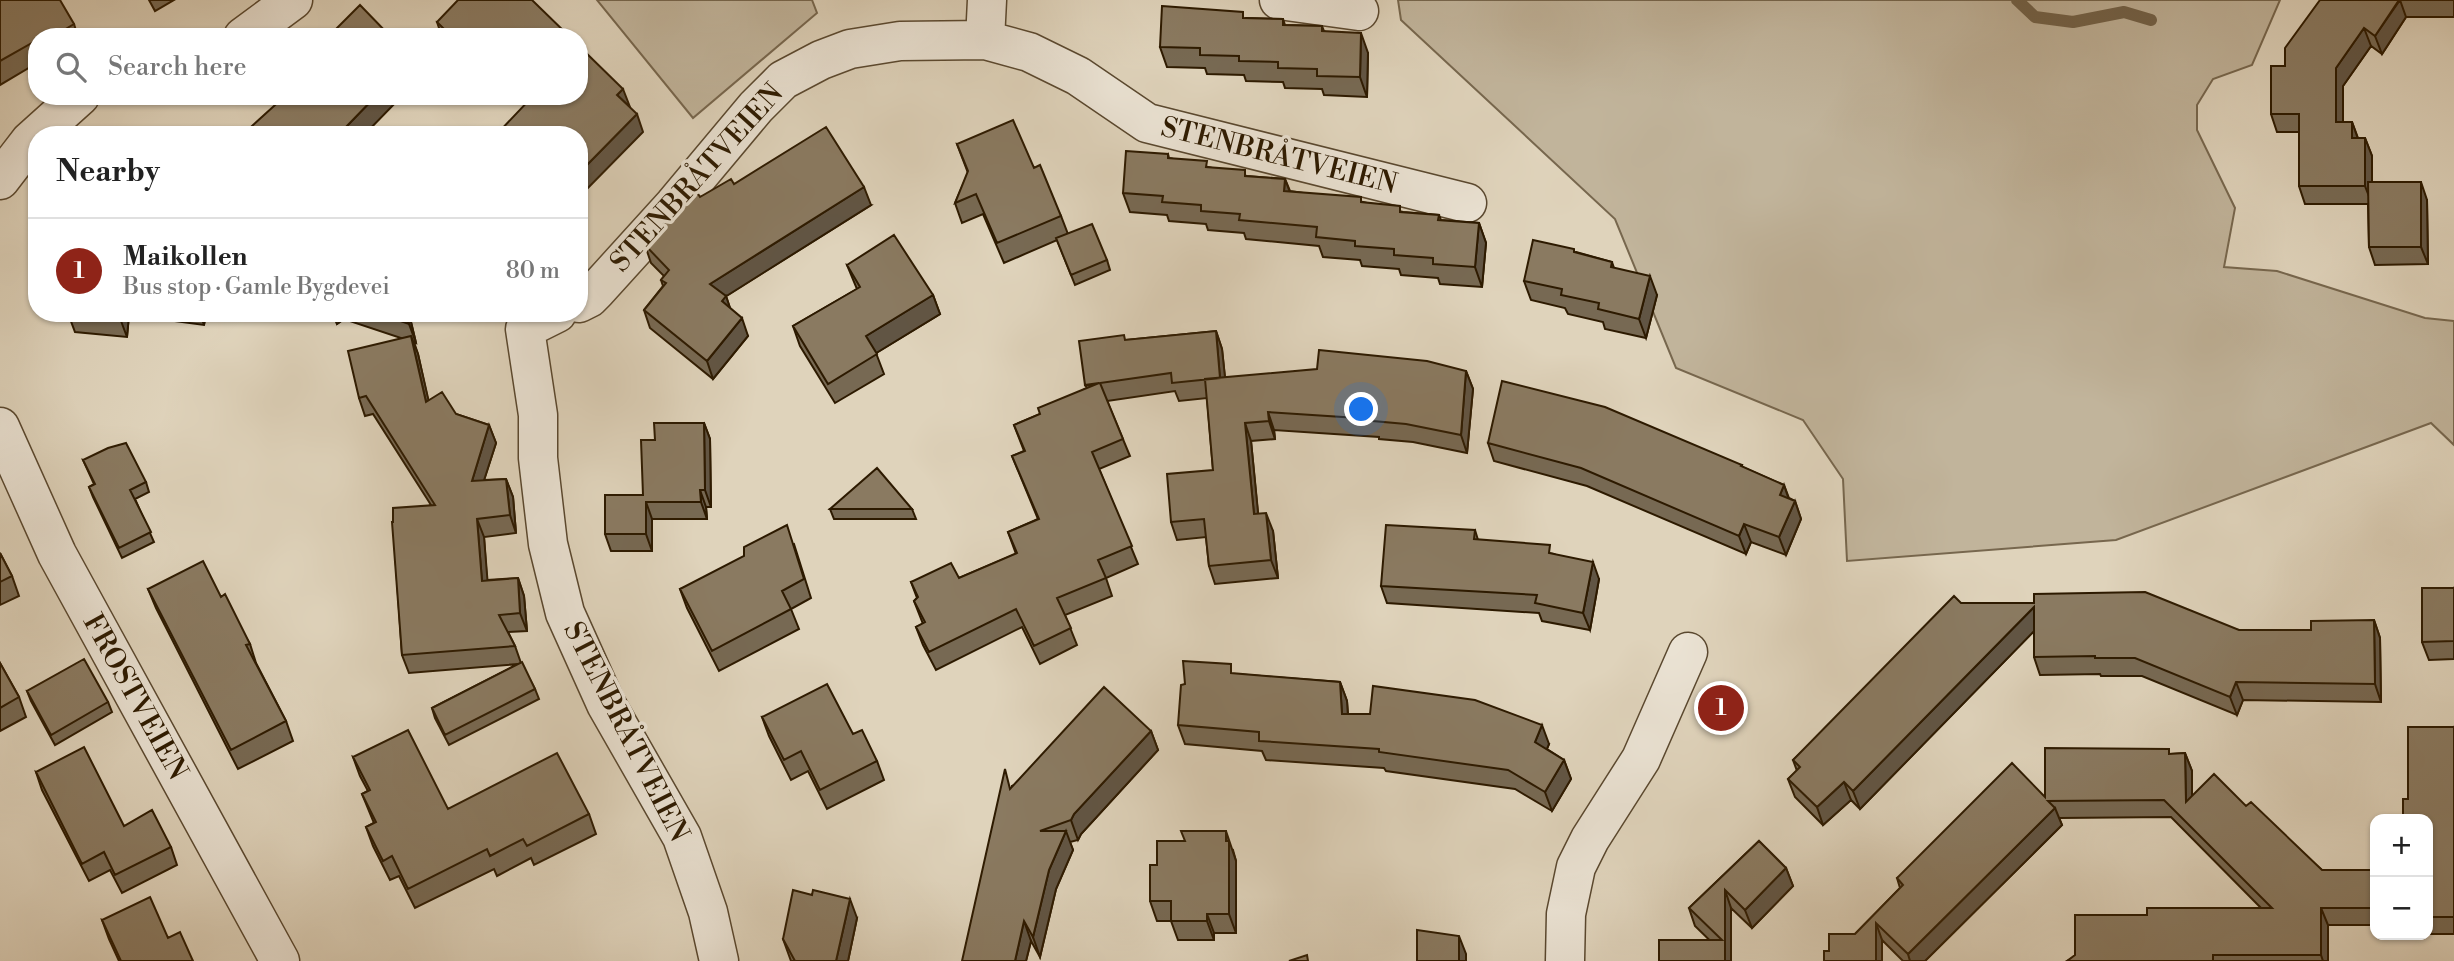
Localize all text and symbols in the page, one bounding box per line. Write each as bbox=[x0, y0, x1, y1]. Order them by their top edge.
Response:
search box bbox=[28, 28, 588, 105]
icon: search bbox=[52, 48, 90, 86]
text: Search here bbox=[108, 51, 247, 83]
street label: STENBRÅTVEIEN bbox=[602, 76, 791, 280]
street label: STENBRÅTVEIEN bbox=[1157, 109, 1401, 202]
text: Nearby bbox=[56, 153, 160, 191]
text: Maikollen bbox=[123, 241, 248, 273]
text: 1 bbox=[73, 257, 85, 285]
text: 80 m bbox=[506, 257, 560, 285]
text: Bus stop · Gamle Bygdevei bbox=[123, 273, 390, 301]
your location bbox=[1344, 392, 1378, 426]
street label: FROSTVEIEN bbox=[75, 608, 195, 786]
street label: STENBRÅTVEIEN bbox=[555, 616, 697, 848]
pin: 1 bbox=[1698, 682, 1744, 734]
map controls bbox=[2370, 814, 2433, 940]
button: + bbox=[2370, 814, 2433, 877]
button: − bbox=[2370, 877, 2433, 940]

